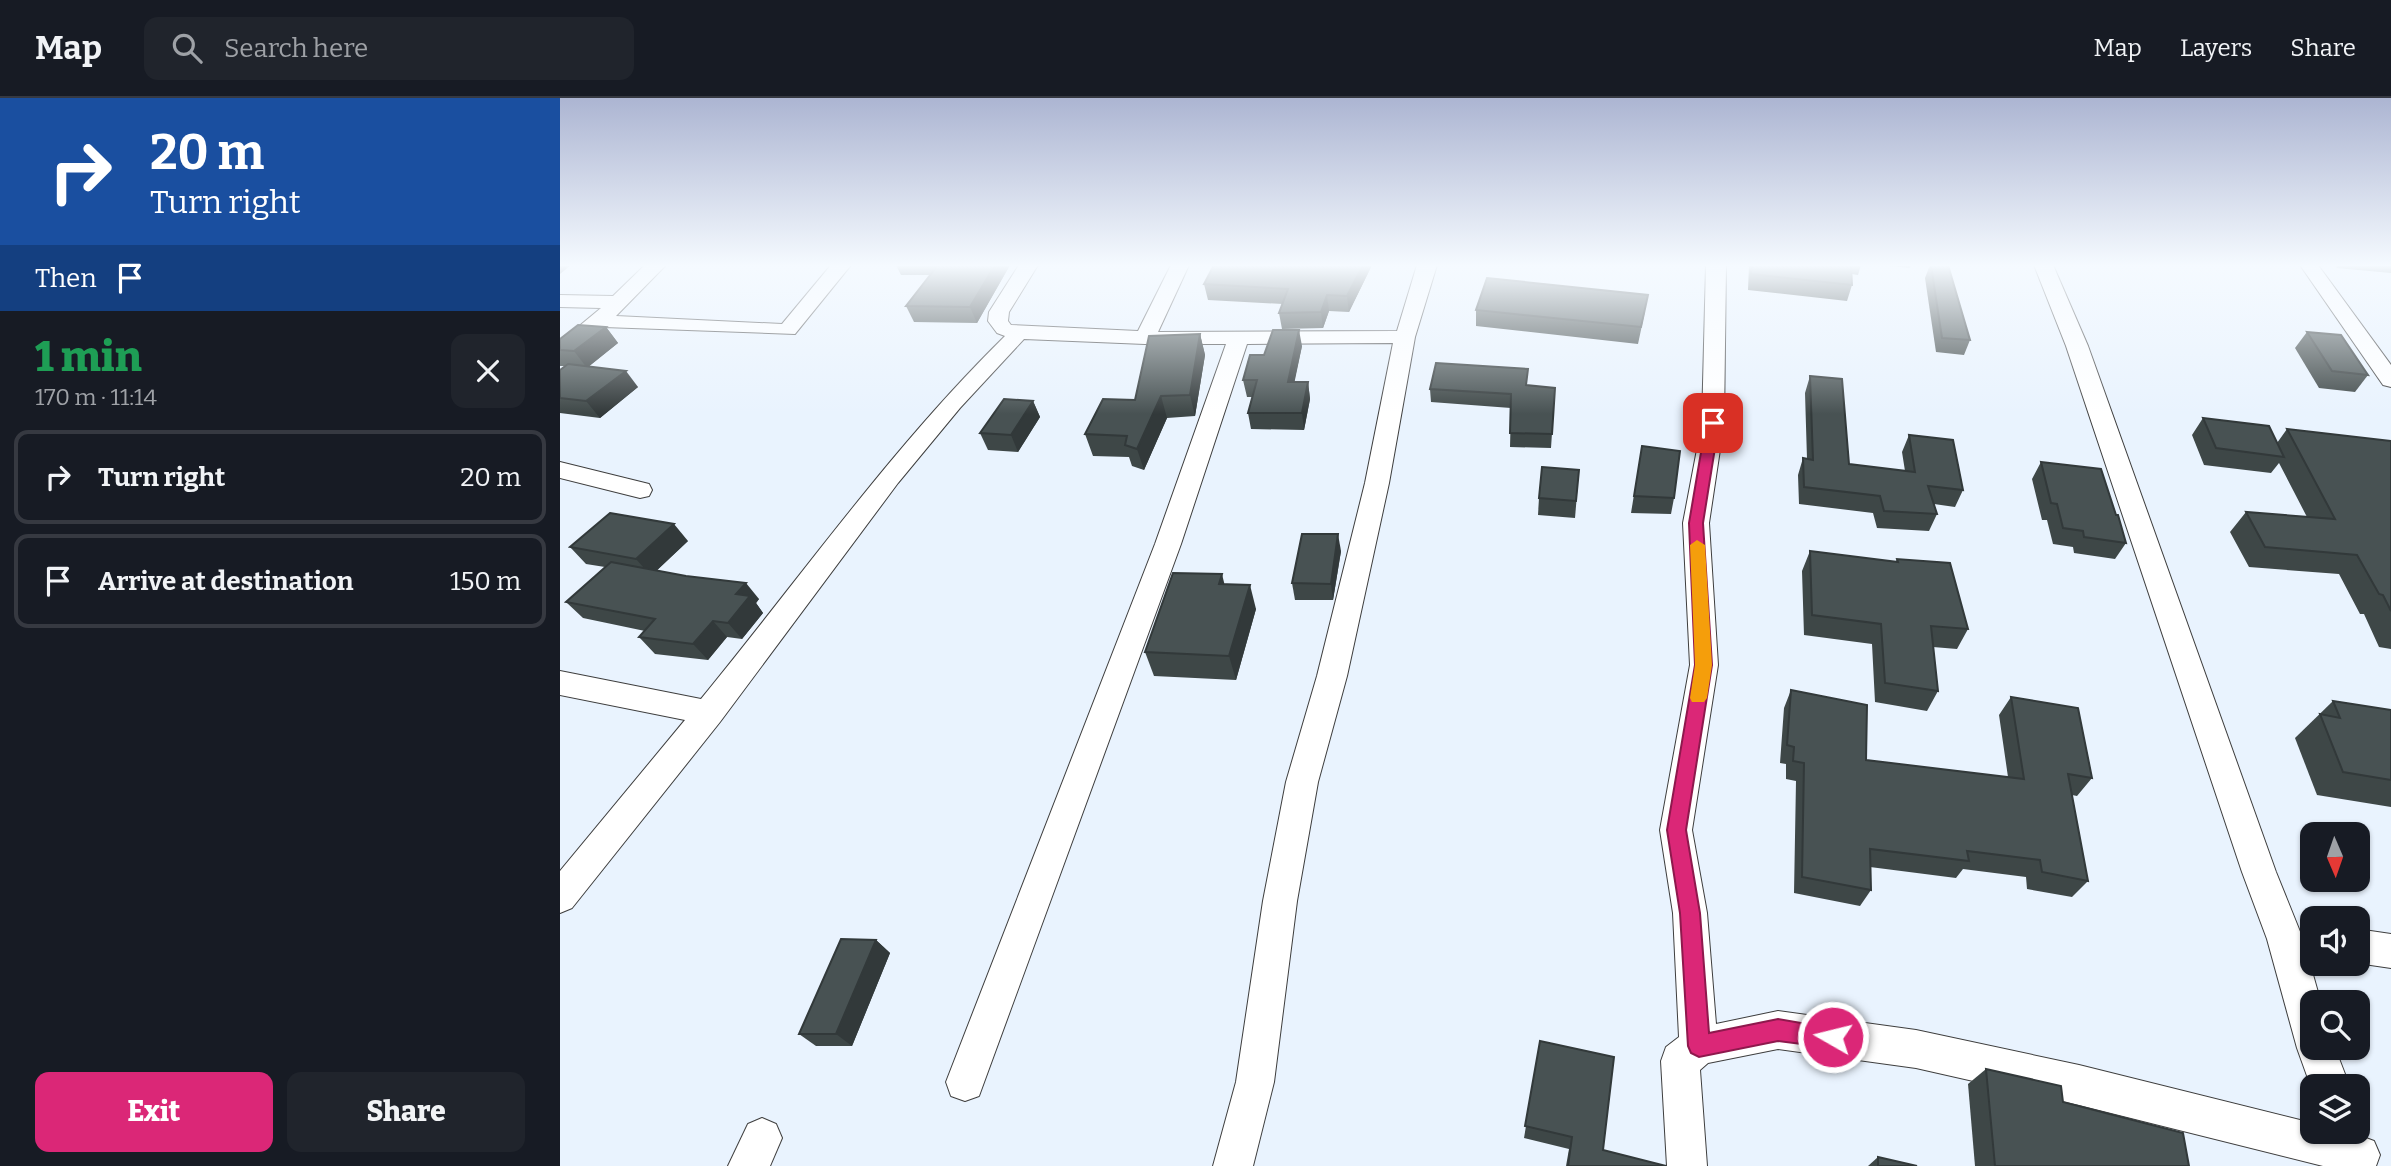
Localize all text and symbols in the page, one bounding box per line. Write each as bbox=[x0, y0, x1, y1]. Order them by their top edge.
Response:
search box bbox=[144, 17, 634, 80]
text: Map bbox=[35, 28, 102, 68]
icon: search bbox=[168, 29, 206, 67]
text: Search here bbox=[224, 33, 368, 64]
text: Map bbox=[2094, 34, 2142, 62]
text: Layers bbox=[2180, 34, 2252, 62]
text: Share bbox=[2290, 34, 2356, 62]
text: 20 m bbox=[150, 123, 264, 182]
icon: right bbox=[35, 126, 126, 217]
text: Turn right bbox=[150, 183, 301, 221]
icon: arrive bbox=[111, 259, 149, 297]
text: Then bbox=[35, 263, 97, 294]
text: 1 min bbox=[35, 332, 142, 382]
button: close bbox=[451, 334, 525, 408]
text: 170 m · 11:14 bbox=[35, 383, 157, 411]
pin bbox=[1683, 393, 1743, 453]
icon: arrive bbox=[1694, 404, 1732, 442]
icon: right bbox=[39, 458, 77, 496]
text: Turn right bbox=[98, 462, 225, 493]
text: 20 m bbox=[460, 462, 521, 493]
icon: arrive bbox=[39, 562, 77, 600]
text: Arrive at destination bbox=[98, 566, 353, 597]
text: 150 m bbox=[450, 566, 521, 597]
north arrow bbox=[2300, 822, 2370, 892]
map controls bbox=[2300, 822, 2370, 1144]
button: sound bbox=[2300, 906, 2370, 976]
button: search bbox=[2300, 990, 2370, 1060]
position arrow bbox=[1796, 1000, 1870, 1074]
button: Exit bbox=[35, 1072, 273, 1152]
button: Share bbox=[287, 1072, 525, 1152]
button: layers bbox=[2300, 1074, 2370, 1144]

